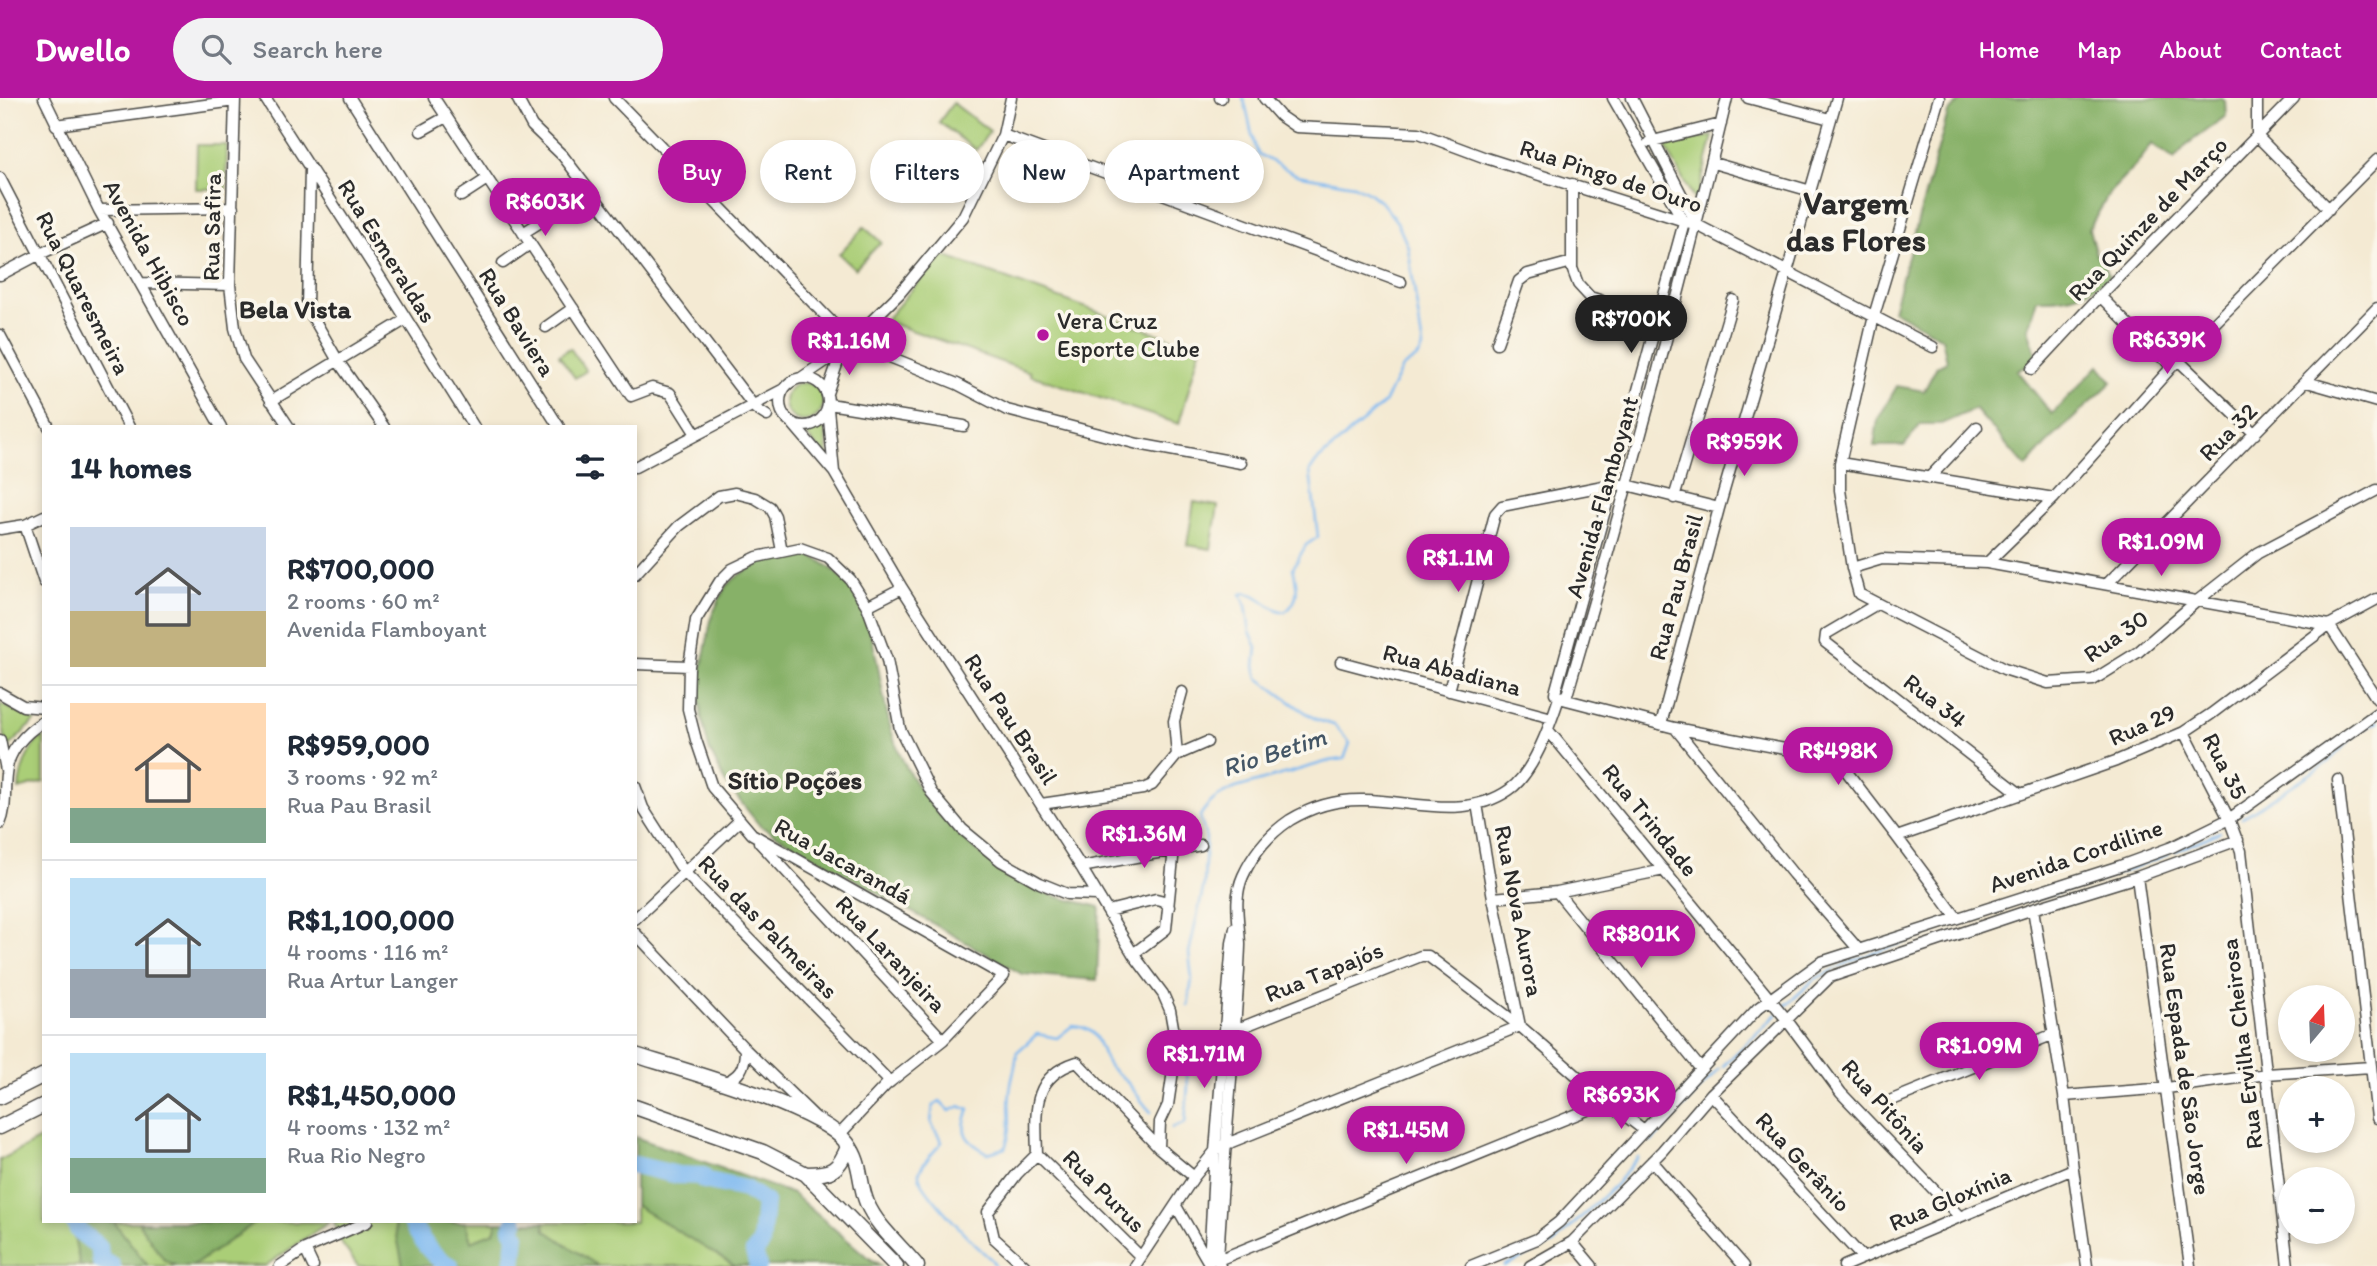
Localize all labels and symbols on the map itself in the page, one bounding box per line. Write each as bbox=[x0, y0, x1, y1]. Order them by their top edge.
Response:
street label: Rua Quinze de Março bbox=[2062, 130, 2234, 307]
street label: Rua Pingo de Ouro bbox=[1516, 132, 1706, 219]
street label: Rua Safira bbox=[196, 172, 227, 281]
street label: Rua Esmeraldas bbox=[332, 173, 443, 328]
street label: Avenida Hibisco bbox=[97, 174, 202, 331]
pin: R$603K bbox=[488, 178, 602, 238]
district label: Vargem das Flores bbox=[1786, 184, 1926, 259]
street label: Rua Quaresmeira bbox=[30, 206, 137, 379]
street label: Rua Baviera bbox=[473, 262, 563, 382]
district label: Bela Vista bbox=[239, 293, 351, 325]
pin: R$700K bbox=[1574, 296, 1688, 355]
place label: Vera Cruz Esporte Clube bbox=[1057, 306, 1200, 363]
pin: R$639K bbox=[2110, 316, 2224, 376]
pin: R$1.16M bbox=[784, 317, 914, 377]
marker: Vera Cruz Esporte Clube bbox=[1035, 327, 1051, 343]
street label: Avenida Flamboyant bbox=[1559, 393, 1644, 601]
street label: Rua 32 bbox=[2192, 396, 2263, 467]
pin: R$959K bbox=[1687, 418, 1801, 478]
street label: Rua Pau Brasil bbox=[1642, 510, 1709, 663]
pin: R$1.09M bbox=[2096, 518, 2226, 578]
pin: R$1.1M bbox=[1401, 534, 1515, 594]
street label: Rua 30 bbox=[2078, 603, 2154, 668]
street label: Rua Abadiana bbox=[1380, 637, 1525, 702]
street label: Rua Pau Brasil bbox=[958, 648, 1065, 790]
street label: Rua 34 bbox=[1898, 667, 1973, 734]
street label: Rua 29 bbox=[2104, 697, 2180, 752]
water label: Rio Betim bbox=[1218, 720, 1330, 784]
pin: R$498K bbox=[1781, 728, 1895, 787]
street label: Rua 35 bbox=[2196, 728, 2254, 804]
street label: Rua Trindade bbox=[1596, 757, 1705, 882]
district label: Sítio Poções bbox=[728, 764, 862, 796]
pin: R$1.36M bbox=[1079, 810, 1209, 870]
street label: Rua Jacarandá bbox=[770, 811, 917, 910]
street label: Avenida Cordiline bbox=[1985, 812, 2166, 899]
street label: Rua Nova Aurora bbox=[1489, 823, 1550, 1000]
street label: Rua das Palmeiras bbox=[692, 849, 844, 1005]
street label: Rua Laranjeira bbox=[830, 889, 953, 1019]
pin: R$801K bbox=[1584, 910, 1698, 970]
street label: Rua Tapajós bbox=[1260, 935, 1387, 1008]
street label: Rua Ervilha Cheirosa bbox=[2214, 937, 2269, 1151]
street label: Rua Espada de São Jorge bbox=[2153, 941, 2218, 1197]
north arrow bbox=[2278, 985, 2356, 1062]
pin: R$1.09M bbox=[1914, 1023, 2044, 1082]
pin: R$1.71M bbox=[1139, 1030, 1269, 1090]
street label: Rua Pitônia bbox=[1836, 1053, 1935, 1159]
pin: R$693K bbox=[1564, 1072, 1678, 1131]
street label: Rua Gerânio bbox=[1750, 1106, 1857, 1218]
pin: R$1.45M bbox=[1341, 1107, 1471, 1166]
street label: Rua Purus bbox=[1057, 1143, 1152, 1238]
street label: Rua Gloxínia bbox=[1885, 1160, 2015, 1237]

